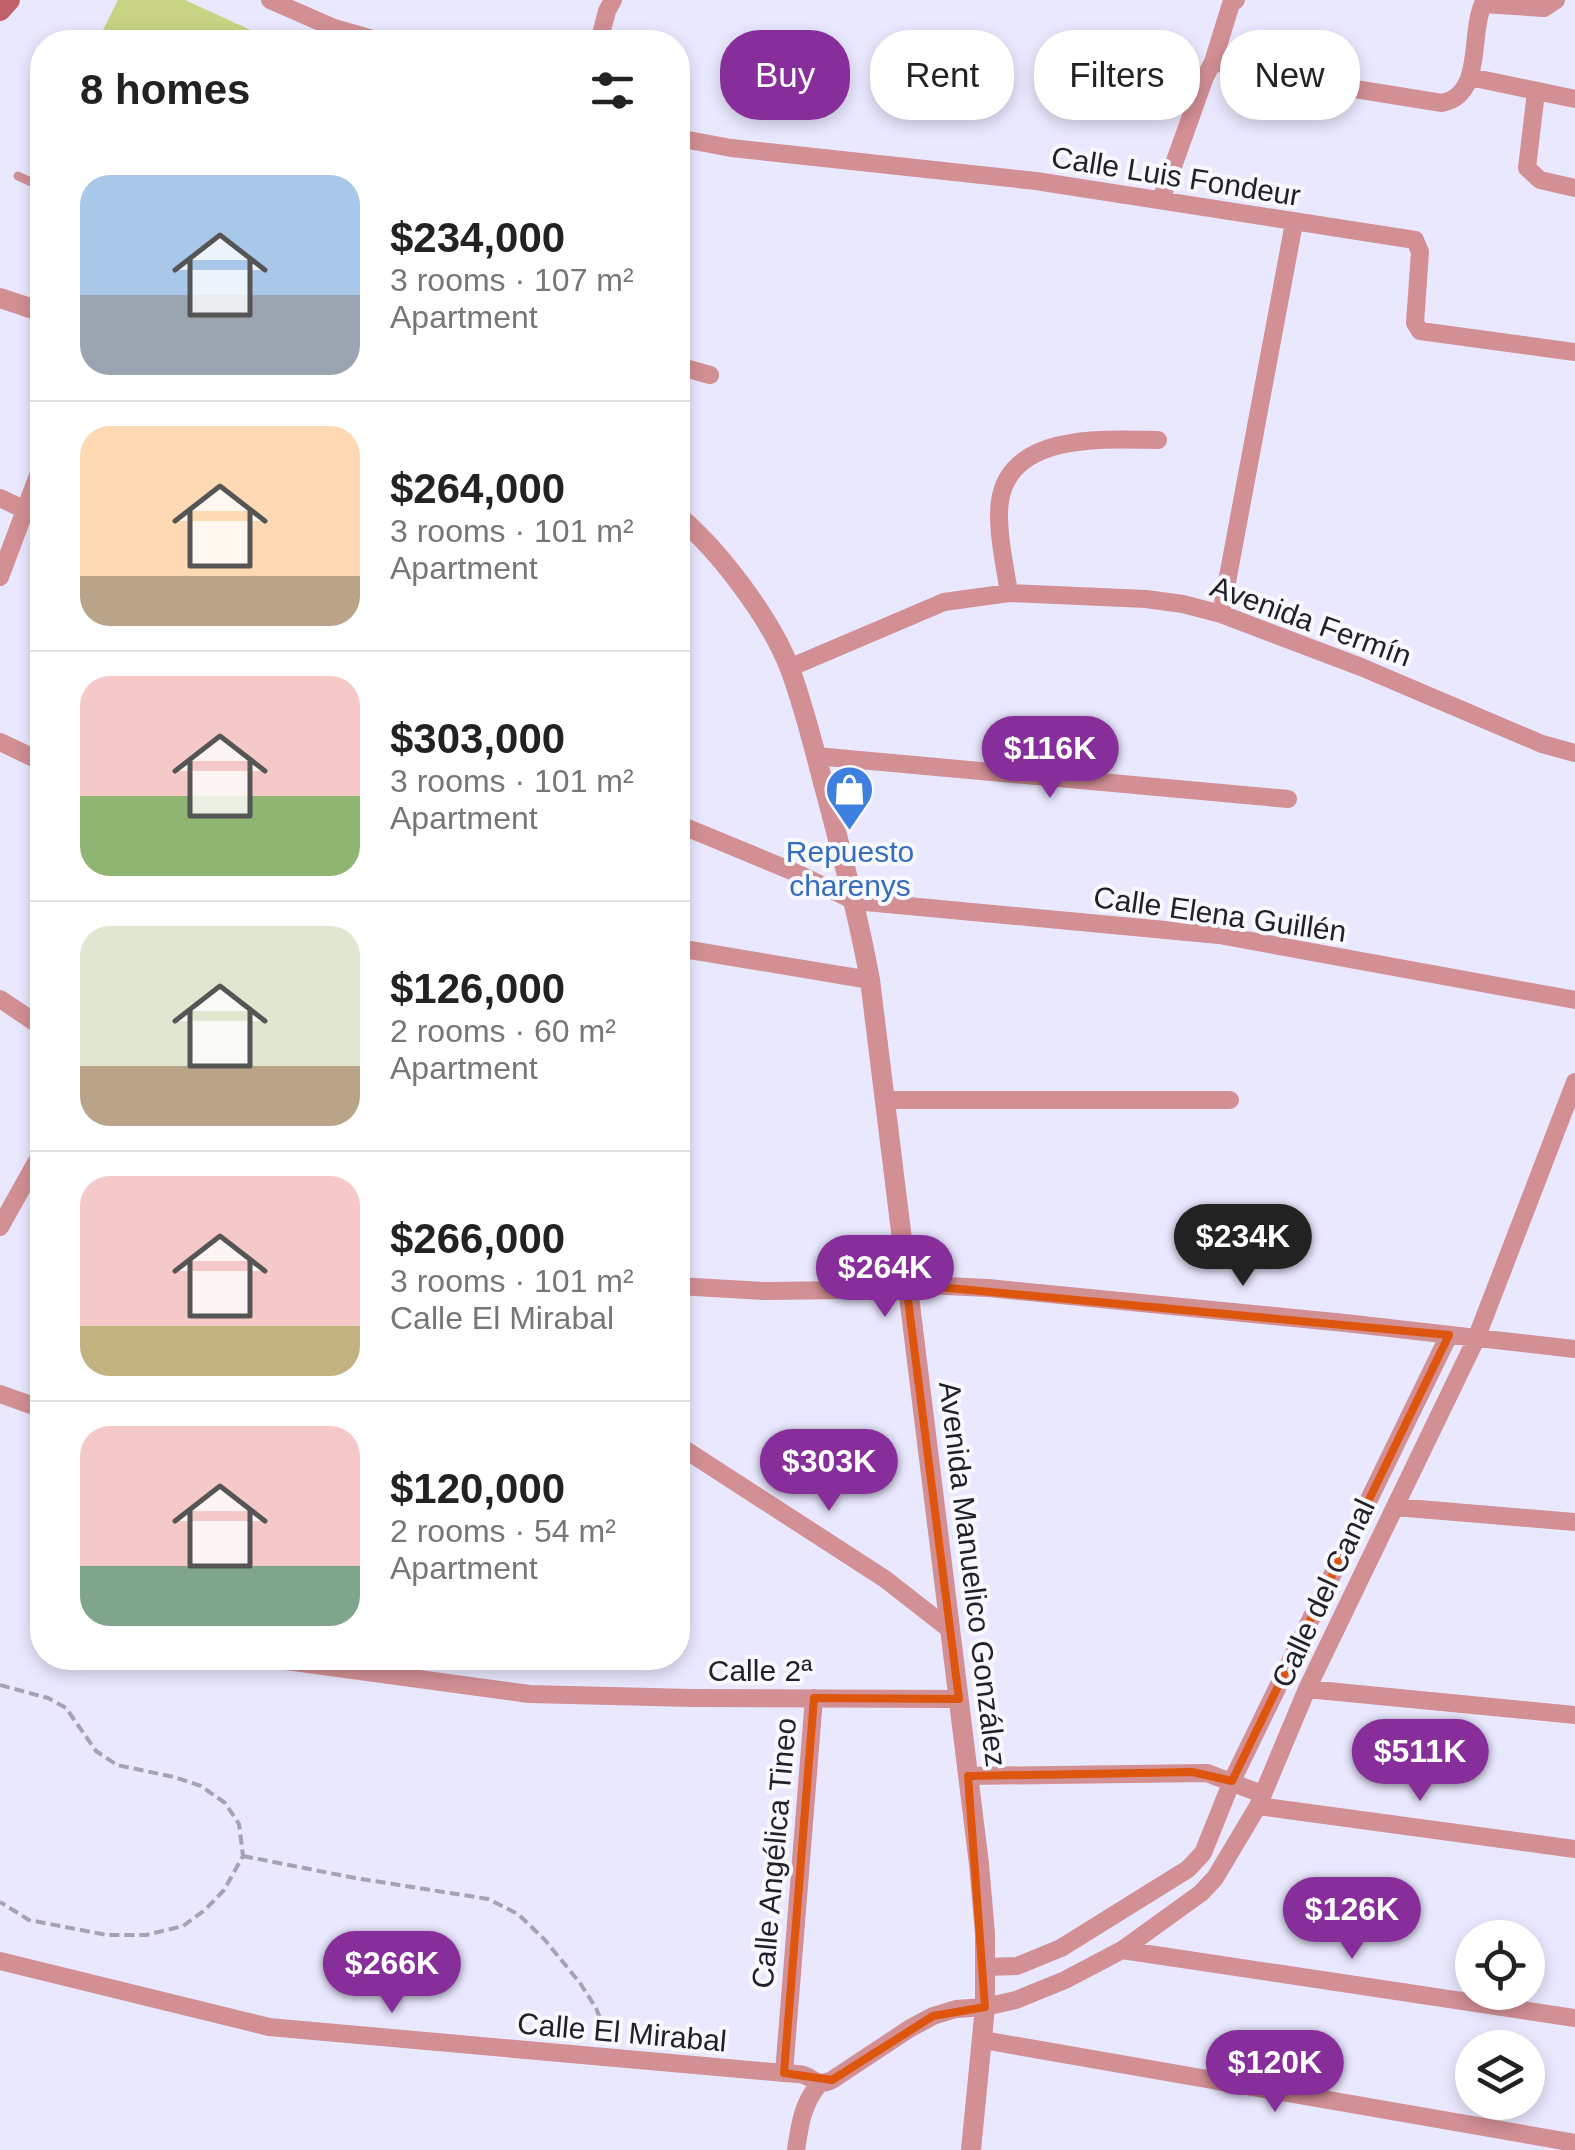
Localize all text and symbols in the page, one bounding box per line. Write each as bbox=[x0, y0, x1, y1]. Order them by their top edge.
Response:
chip: Buy bbox=[720, 30, 850, 120]
chip: Rent bbox=[870, 30, 1014, 120]
chip: Filters bbox=[1034, 30, 1200, 120]
chip: New bbox=[1220, 30, 1360, 120]
icon: filters bbox=[585, 63, 640, 118]
text: 8 homes bbox=[80, 66, 250, 113]
street label: Calle Luis Fondeur bbox=[1049, 140, 1303, 212]
text: $234,000 bbox=[390, 214, 565, 261]
icon: home bbox=[160, 215, 280, 335]
text: 3 rooms · 107 m² bbox=[390, 262, 634, 298]
text: Apartment bbox=[390, 299, 538, 335]
text: $264,000 bbox=[390, 465, 565, 512]
icon: home bbox=[160, 466, 280, 586]
text: 3 rooms · 101 m² bbox=[390, 513, 634, 549]
text: Apartment bbox=[390, 550, 538, 586]
street label: Avenida Fermín bbox=[1206, 569, 1416, 673]
text: $303,000 bbox=[390, 715, 565, 762]
icon: home bbox=[160, 716, 280, 836]
pin: $116K bbox=[980, 716, 1120, 801]
text: $116K bbox=[1004, 730, 1096, 766]
text: 3 rooms · 101 m² bbox=[390, 763, 634, 799]
shop icon: Repuesto charenys bbox=[824, 764, 876, 832]
text: Apartment bbox=[390, 800, 538, 836]
place label: Repuesto charenys bbox=[786, 835, 914, 902]
street label: Calle Elena Guillén bbox=[1091, 880, 1349, 948]
text: $126,000 bbox=[390, 965, 565, 1012]
icon: home bbox=[160, 966, 280, 1086]
text: 2 rooms · 60 m² bbox=[390, 1013, 616, 1049]
text: Apartment bbox=[390, 1050, 538, 1086]
pin: $234K bbox=[1173, 1204, 1313, 1289]
text: $266,000 bbox=[390, 1215, 565, 1262]
icon: home bbox=[160, 1216, 280, 1336]
text: $234K bbox=[1196, 1218, 1290, 1254]
pin: $264K bbox=[815, 1235, 955, 1320]
text: $264K bbox=[838, 1249, 932, 1285]
text: 3 rooms · 101 m² bbox=[390, 1263, 634, 1299]
text: Calle El Mirabal bbox=[390, 1300, 614, 1336]
street label: Avenida Manuelico González bbox=[933, 1379, 1013, 1769]
pin: $303K bbox=[759, 1429, 899, 1514]
text: $303K bbox=[782, 1443, 876, 1479]
text: $120,000 bbox=[390, 1465, 565, 1512]
icon: home bbox=[160, 1466, 280, 1586]
street label: Calle del Canal bbox=[1265, 1494, 1381, 1692]
text: 2 rooms · 54 m² bbox=[390, 1513, 616, 1549]
text: Apartment bbox=[390, 1550, 538, 1586]
street label: Calle 2ª bbox=[708, 1654, 813, 1687]
street label: Calle Angélica Tineo bbox=[746, 1716, 802, 1990]
pin: $511K bbox=[1350, 1719, 1490, 1804]
text: $511K bbox=[1374, 1733, 1466, 1769]
pin: $126K bbox=[1282, 1877, 1422, 1962]
text: $126K bbox=[1305, 1891, 1399, 1927]
map controls bbox=[1455, 1920, 1545, 2120]
button: locate bbox=[1455, 1920, 1545, 2010]
pin: $266K bbox=[322, 1931, 462, 2016]
text: $266K bbox=[345, 1945, 439, 1981]
street label: Calle El Mirabal bbox=[516, 2006, 728, 2058]
pin: $120K bbox=[1205, 2030, 1345, 2115]
button: layers bbox=[1455, 2030, 1545, 2120]
text: $120K bbox=[1228, 2044, 1322, 2080]

